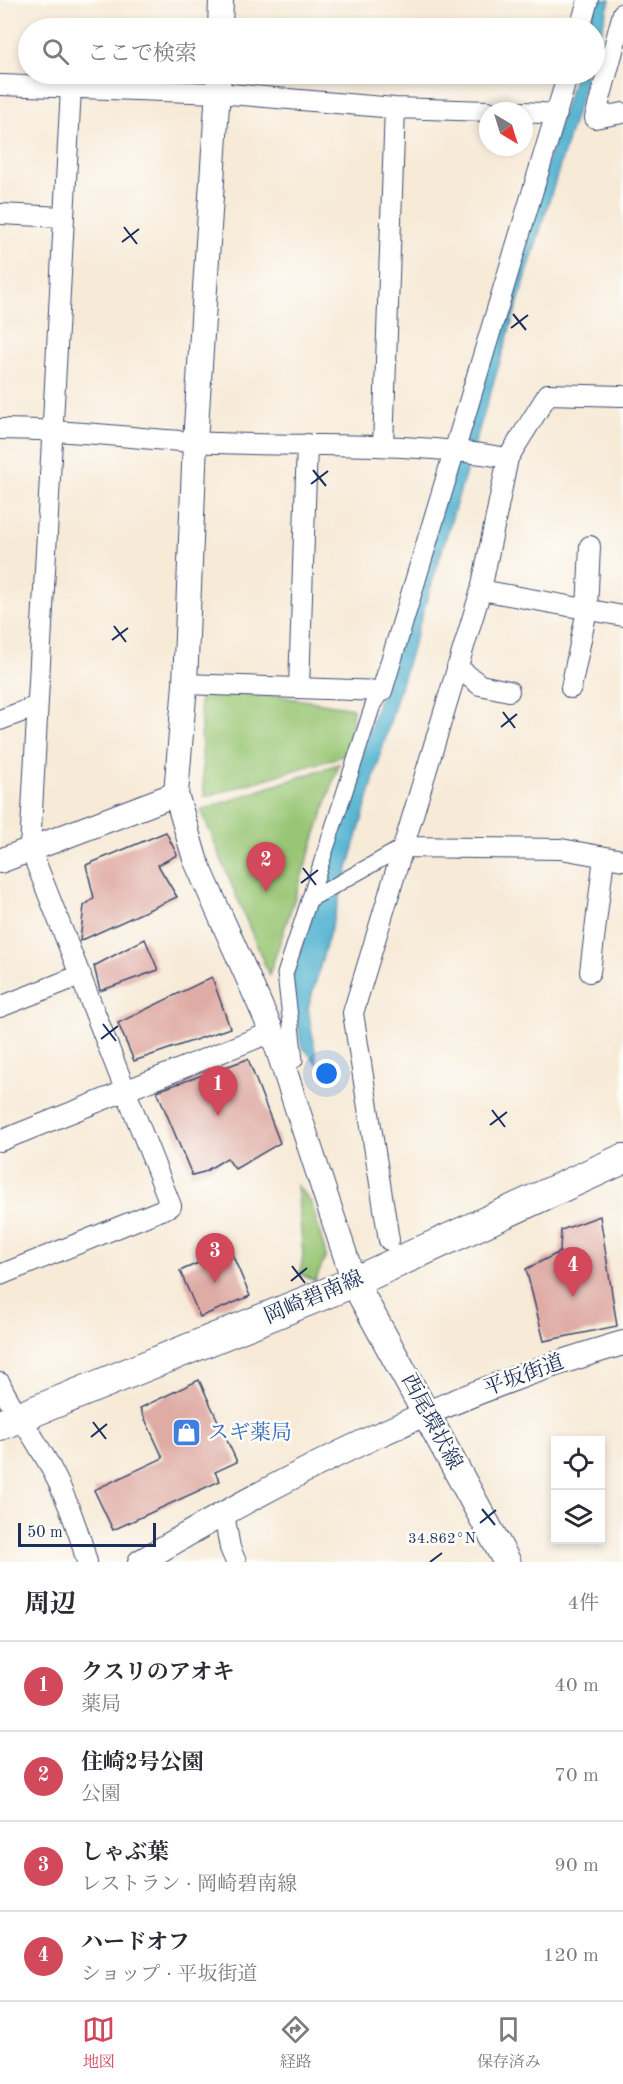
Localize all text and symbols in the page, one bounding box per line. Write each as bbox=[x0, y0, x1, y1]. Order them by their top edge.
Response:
search box bbox=[18, 18, 605, 84]
icon: search bbox=[39, 35, 72, 68]
text: ここで検索 bbox=[87, 43, 197, 65]
north arrow bbox=[479, 102, 533, 156]
pin: 2 bbox=[246, 842, 286, 892]
your location bbox=[312, 1059, 341, 1088]
pin: 1 bbox=[198, 1066, 238, 1116]
pin: 3 bbox=[196, 1234, 234, 1283]
pin: 4 bbox=[554, 1248, 592, 1297]
street label: 岡崎碧南線 bbox=[261, 1266, 366, 1328]
street label: 平坂街道 bbox=[480, 1350, 567, 1400]
street label: 西尾環状線 bbox=[397, 1370, 467, 1473]
shop icon: スギ薬局 bbox=[171, 1417, 203, 1449]
place label: スギ薬局 bbox=[208, 1421, 292, 1444]
map controls bbox=[551, 1436, 605, 1544]
button: locate bbox=[551, 1436, 605, 1490]
button: layers bbox=[551, 1490, 605, 1544]
scale bar bbox=[18, 1520, 156, 1548]
text: 50 m bbox=[27, 1525, 63, 1541]
text: 34.862°N bbox=[408, 1532, 476, 1547]
text: 周辺 bbox=[24, 1592, 76, 1618]
text: 4件 bbox=[567, 1594, 599, 1614]
text: クスリのアオキ bbox=[81, 1662, 235, 1684]
text: 1 bbox=[38, 1676, 49, 1696]
text: 40 m bbox=[554, 1676, 599, 1696]
text: 薬局 bbox=[81, 1695, 121, 1715]
text: 住崎2号公園 bbox=[81, 1752, 204, 1774]
text: 2 bbox=[38, 1766, 49, 1786]
text: 70 m bbox=[554, 1766, 599, 1786]
text: 公園 bbox=[81, 1785, 121, 1805]
text: しゃぶ葉 bbox=[81, 1842, 169, 1864]
text: 3 bbox=[38, 1856, 49, 1876]
text: 90 m bbox=[554, 1856, 599, 1876]
text: レストラン · 岡崎碧南線 bbox=[81, 1875, 297, 1895]
text: ハードオフ bbox=[81, 1932, 190, 1954]
text: 4 bbox=[38, 1946, 49, 1966]
text: 120 m bbox=[543, 1946, 599, 1966]
text: ショップ · 平坂街道 bbox=[81, 1965, 257, 1985]
tab: 地図 bbox=[82, 2013, 115, 2073]
tab: 経路 bbox=[279, 2013, 312, 2073]
tab: 保存済み bbox=[477, 2013, 541, 2073]

